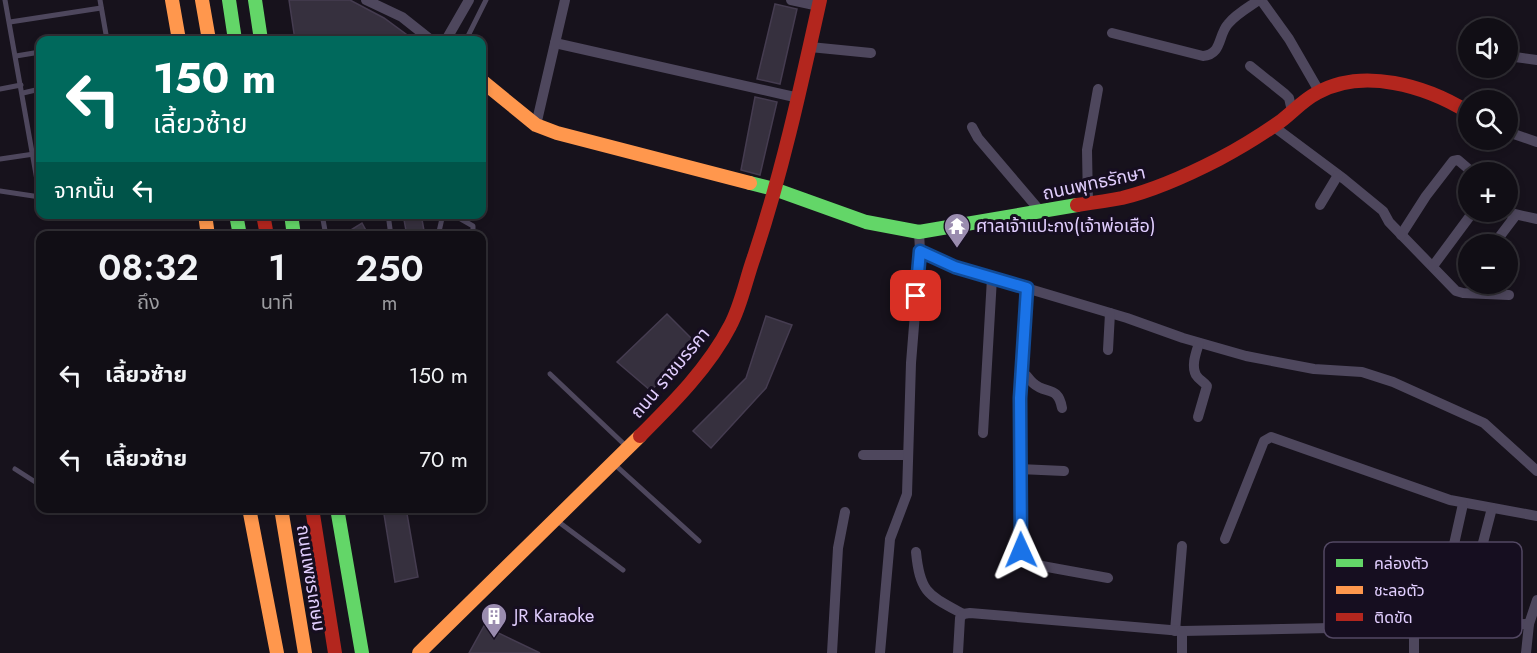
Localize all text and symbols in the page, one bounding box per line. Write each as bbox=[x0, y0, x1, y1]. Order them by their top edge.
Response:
map controls bbox=[1458, 18, 1518, 294]
button: sound bbox=[1458, 18, 1518, 78]
text: 150 m bbox=[153, 48, 276, 109]
icon: left bbox=[54, 60, 132, 138]
button: search bbox=[1458, 90, 1518, 150]
text: เลี้ยวซ้าย bbox=[153, 104, 247, 143]
street label: ถนนพุทธรักษา bbox=[1040, 159, 1148, 207]
button: + bbox=[1458, 162, 1518, 222]
text: จากนั้น bbox=[54, 174, 115, 206]
icon: left bbox=[127, 174, 160, 207]
temple icon: ศาลเจ้าแปะกง(เจ้าพ่อเสือ) bbox=[942, 211, 972, 249]
place label: ศาลเจ้าแปะกง(เจ้าพ่อเสือ) bbox=[976, 213, 1155, 239]
button: − bbox=[1458, 234, 1518, 294]
text: 08:32 bbox=[98, 241, 199, 293]
text: 1 bbox=[268, 241, 286, 293]
text: 250 bbox=[356, 242, 424, 294]
pin bbox=[890, 270, 941, 321]
icon: arrive bbox=[899, 279, 932, 312]
text: ถึง bbox=[137, 288, 160, 317]
text: นาที bbox=[261, 288, 293, 317]
text: m bbox=[382, 289, 397, 318]
street label: ถนน ราชมรรคา bbox=[624, 322, 716, 424]
text: เลี้ยวซ้าย bbox=[105, 358, 187, 390]
icon: left bbox=[54, 359, 87, 392]
text: 150 m bbox=[409, 359, 468, 391]
text: เลี้ยวซ้าย bbox=[105, 442, 187, 474]
icon: left bbox=[54, 443, 87, 476]
text: 70 m bbox=[419, 443, 468, 475]
position arrow bbox=[989, 518, 1053, 582]
street label: ถนนเพชรเกษม bbox=[290, 523, 332, 633]
legend bbox=[1324, 542, 1522, 638]
text: คล่องตัว bbox=[1374, 552, 1429, 575]
text: ชะลอตัว bbox=[1374, 579, 1425, 602]
building icon: JR Karaoke bbox=[479, 601, 509, 639]
place label: JR Karaoke bbox=[512, 603, 594, 629]
text: ติดขัด bbox=[1374, 606, 1413, 629]

